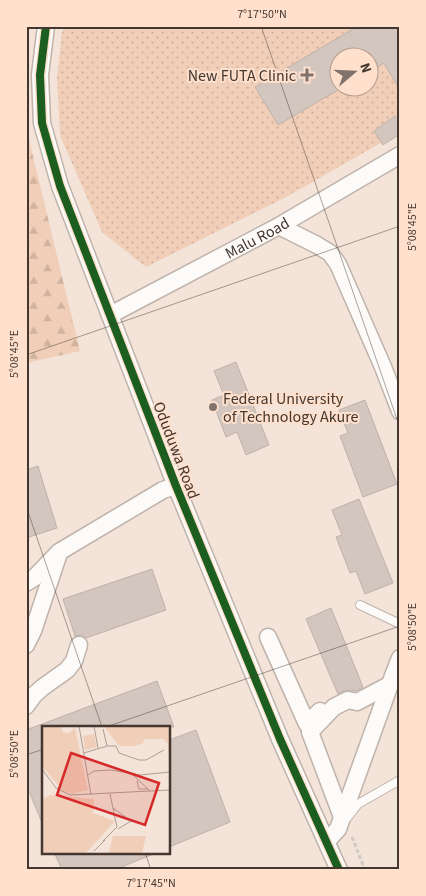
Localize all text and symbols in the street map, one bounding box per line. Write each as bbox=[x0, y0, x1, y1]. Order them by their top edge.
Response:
text: 7°17'50"N bbox=[237, 6, 287, 23]
north arrow bbox=[328, 48, 378, 98]
text: N bbox=[354, 60, 376, 76]
place label: New FUTA Clinic bbox=[188, 65, 296, 87]
marker: New FUTA Clinic bbox=[300, 68, 314, 82]
text: 5°08'45"E bbox=[404, 203, 421, 251]
street label: Malu Road bbox=[221, 212, 294, 265]
text: 5°08'45"E bbox=[6, 330, 23, 378]
place label: Federal University of Technology Akure bbox=[223, 388, 359, 428]
street label: Oduduwa Road bbox=[147, 398, 205, 502]
marker: Federal University of Technology Akure bbox=[207, 401, 219, 413]
text: 5°08'50"E bbox=[404, 603, 421, 651]
inset map bbox=[42, 726, 170, 854]
text: 5°08'50"E bbox=[6, 730, 23, 778]
text: 7°17'45"N bbox=[126, 875, 176, 892]

